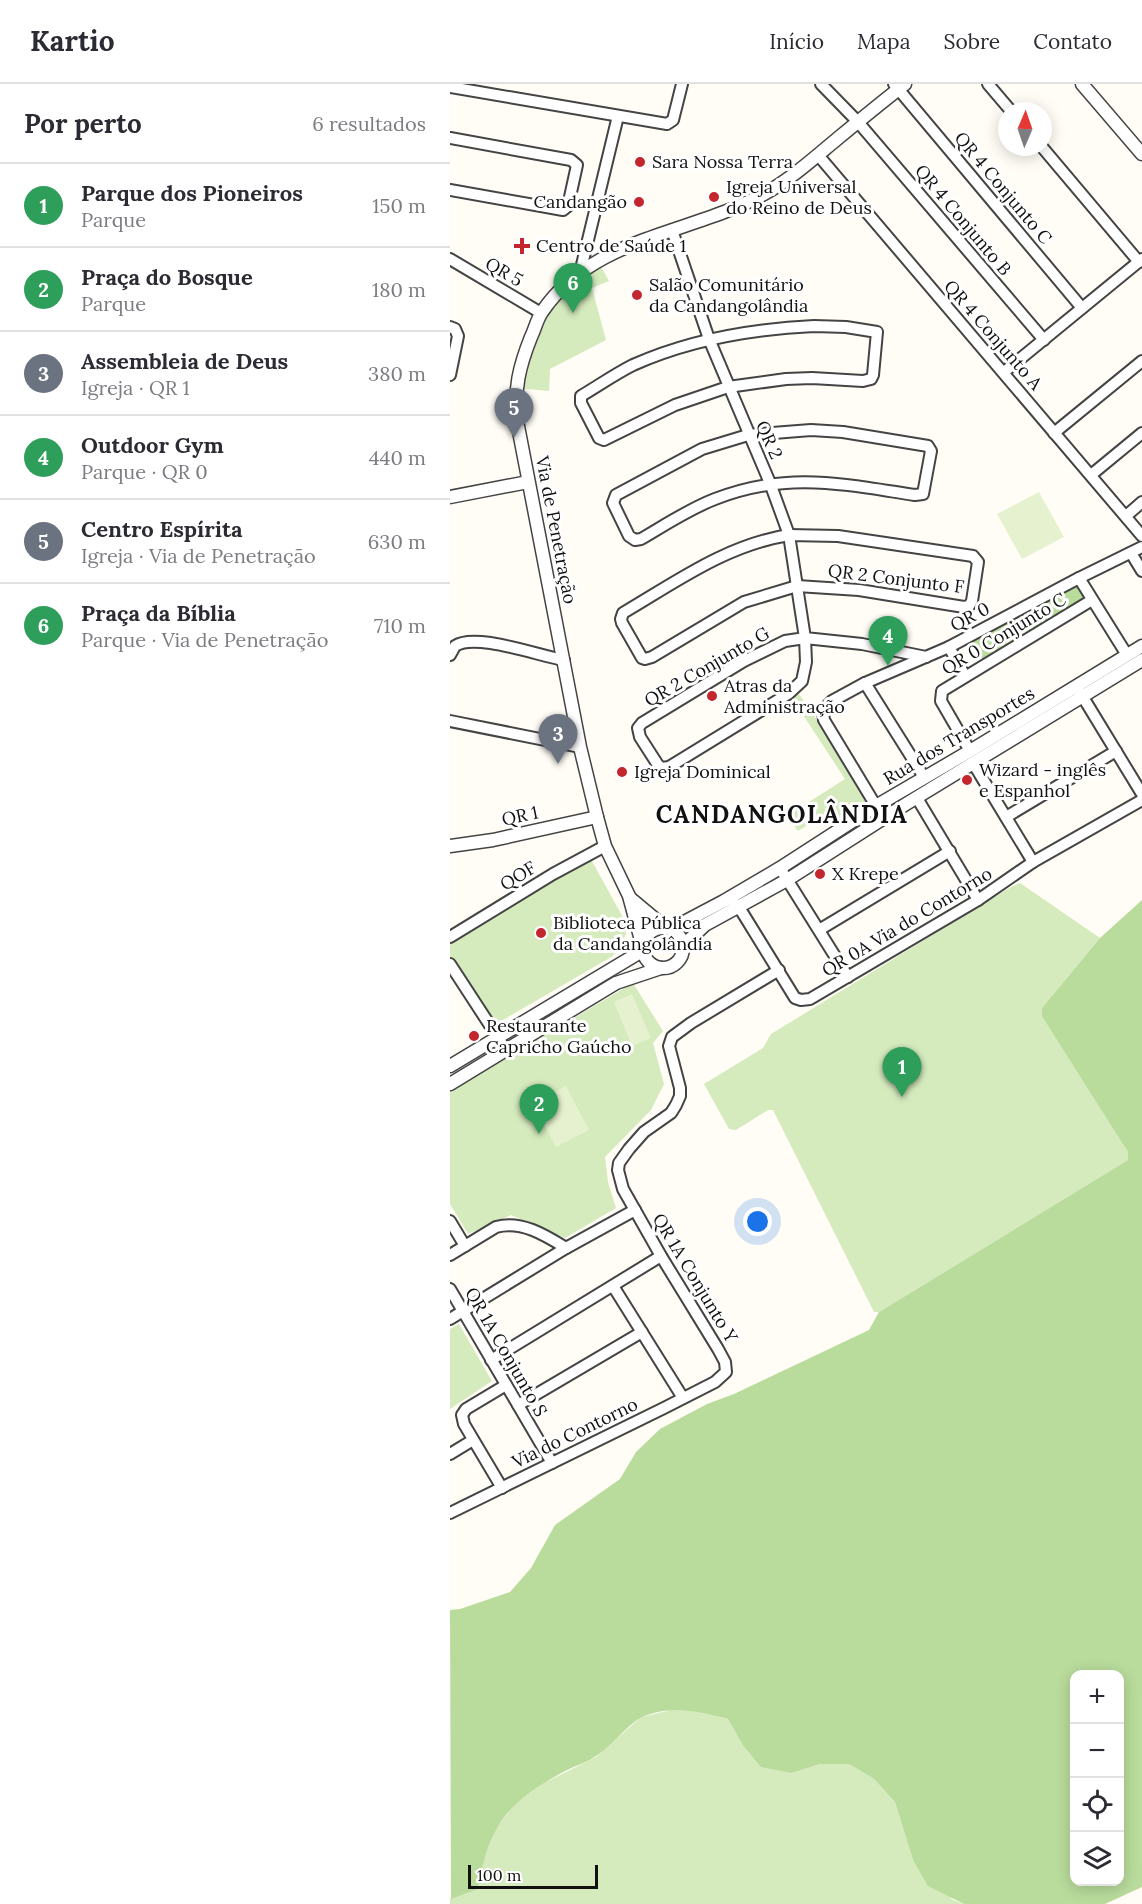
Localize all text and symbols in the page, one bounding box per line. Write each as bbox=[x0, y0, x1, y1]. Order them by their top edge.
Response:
text: Kartio bbox=[30, 23, 114, 59]
text: Início bbox=[769, 28, 824, 55]
text: Mapa bbox=[857, 28, 911, 55]
text: Sobre bbox=[944, 28, 1000, 55]
text: Contato bbox=[1033, 28, 1112, 55]
north arrow bbox=[998, 102, 1052, 156]
text: Por perto bbox=[24, 107, 142, 140]
text: 6 resultados bbox=[312, 111, 426, 136]
street label: QR 4 Conjunto C bbox=[950, 127, 1057, 249]
place label: Sara Nossa Terra bbox=[652, 150, 793, 173]
marker: Sara Nossa Terra bbox=[633, 155, 647, 169]
street label: QR 4 Conjunto B bbox=[910, 159, 1017, 280]
place label: Igreja Universal do Reino de Deus bbox=[726, 175, 872, 219]
text: Parque dos Pioneiros bbox=[81, 179, 303, 207]
place label: Candangão bbox=[533, 190, 627, 213]
marker: Igreja Universal do Reino de Deus bbox=[707, 190, 721, 204]
text: 1 bbox=[39, 193, 48, 218]
text: 150 m bbox=[372, 193, 426, 218]
marker: Candangão bbox=[632, 195, 646, 209]
text: Parque bbox=[81, 207, 146, 232]
place label: Centro de Saúde 1 bbox=[536, 234, 686, 257]
marker: Centro de Saúde 1 bbox=[513, 237, 531, 255]
street label: QR 5 bbox=[481, 252, 527, 292]
text: Praça do Bosque bbox=[81, 263, 253, 291]
pin: 6 bbox=[554, 264, 592, 313]
place label: Salão Comunitário da Candangolândia bbox=[649, 273, 808, 317]
street label: QR 4 Conjunto A bbox=[939, 275, 1048, 395]
text: 2 bbox=[38, 277, 49, 302]
text: 180 m bbox=[372, 277, 426, 302]
marker: Salão Comunitário da Candangolândia bbox=[630, 288, 644, 302]
text: Parque bbox=[81, 291, 146, 316]
text: Assembleia de Deus bbox=[81, 347, 288, 375]
text: 3 bbox=[38, 361, 49, 386]
text: 380 m bbox=[368, 361, 426, 386]
text: Igreja · QR 1 bbox=[81, 375, 190, 400]
pin: 5 bbox=[494, 388, 534, 438]
street label: QR 2 bbox=[751, 417, 788, 463]
text: Outdoor Gym bbox=[81, 431, 224, 459]
text: 4 bbox=[38, 445, 49, 470]
text: 440 m bbox=[369, 445, 426, 470]
street label: Via de Penetração bbox=[531, 453, 582, 606]
text: Parque · QR 0 bbox=[81, 459, 208, 484]
text: Centro Espírita bbox=[81, 515, 243, 543]
text: 5 bbox=[38, 529, 49, 554]
text: 630 m bbox=[368, 529, 426, 554]
text: Igreja · Via de Penetração bbox=[81, 543, 316, 568]
street label: QR 2 Conjunto F bbox=[827, 559, 966, 598]
street label: QR 0 Conjunto C bbox=[937, 587, 1070, 680]
street label: QR 0 bbox=[946, 597, 993, 636]
text: Praça da Bíblia bbox=[81, 599, 236, 627]
text: 6 bbox=[38, 613, 49, 638]
text: 710 m bbox=[374, 613, 426, 638]
pin: 4 bbox=[868, 616, 908, 666]
street label: QR 2 Conjunto G bbox=[640, 621, 774, 712]
text: Parque · Via de Penetração bbox=[81, 627, 328, 652]
place label: Atras da Administração bbox=[723, 674, 845, 718]
street label: Rua dos Transportes bbox=[879, 681, 1038, 790]
marker: Atras da Administração bbox=[705, 689, 719, 703]
pin: 3 bbox=[538, 714, 578, 764]
place label: Wizard - inglês e Espanhol bbox=[979, 758, 1106, 802]
place label: Igreja Dominical bbox=[634, 760, 771, 783]
marker: Igreja Dominical bbox=[615, 765, 629, 779]
marker: Wizard - inglês e Espanhol bbox=[960, 773, 974, 787]
district label: CANDANGOLÂNDIA bbox=[656, 798, 908, 830]
street label: QR 1 bbox=[500, 800, 540, 831]
street label: QOF bbox=[495, 856, 540, 895]
street label: QR 0A Via do Contorno bbox=[817, 862, 996, 982]
place label: X Krepe bbox=[832, 862, 899, 885]
marker: X Krepe bbox=[813, 867, 827, 881]
place label: Biblioteca Pública da Candangolândia bbox=[553, 911, 712, 955]
marker: Biblioteca Pública da Candangolândia bbox=[534, 926, 548, 940]
place label: Restaurante Capricho Gaúcho bbox=[486, 1014, 632, 1058]
marker: Restaurante Capricho Gaúcho bbox=[467, 1029, 481, 1043]
pin: 1 bbox=[882, 1048, 922, 1097]
pin: 2 bbox=[520, 1084, 559, 1134]
your location bbox=[743, 1207, 772, 1236]
street label: QR 1A Conjunto Y bbox=[648, 1209, 743, 1347]
street label: QR 1A Conjunto S bbox=[460, 1283, 553, 1421]
street label: Via do Contorno bbox=[507, 1392, 641, 1473]
map controls bbox=[1070, 1670, 1124, 1886]
button: + bbox=[1070, 1670, 1124, 1724]
button: − bbox=[1070, 1724, 1124, 1778]
button: locate bbox=[1070, 1778, 1124, 1832]
button: layers bbox=[1070, 1832, 1124, 1886]
scale bar bbox=[468, 1862, 598, 1890]
text: 100 m bbox=[477, 1865, 521, 1885]

